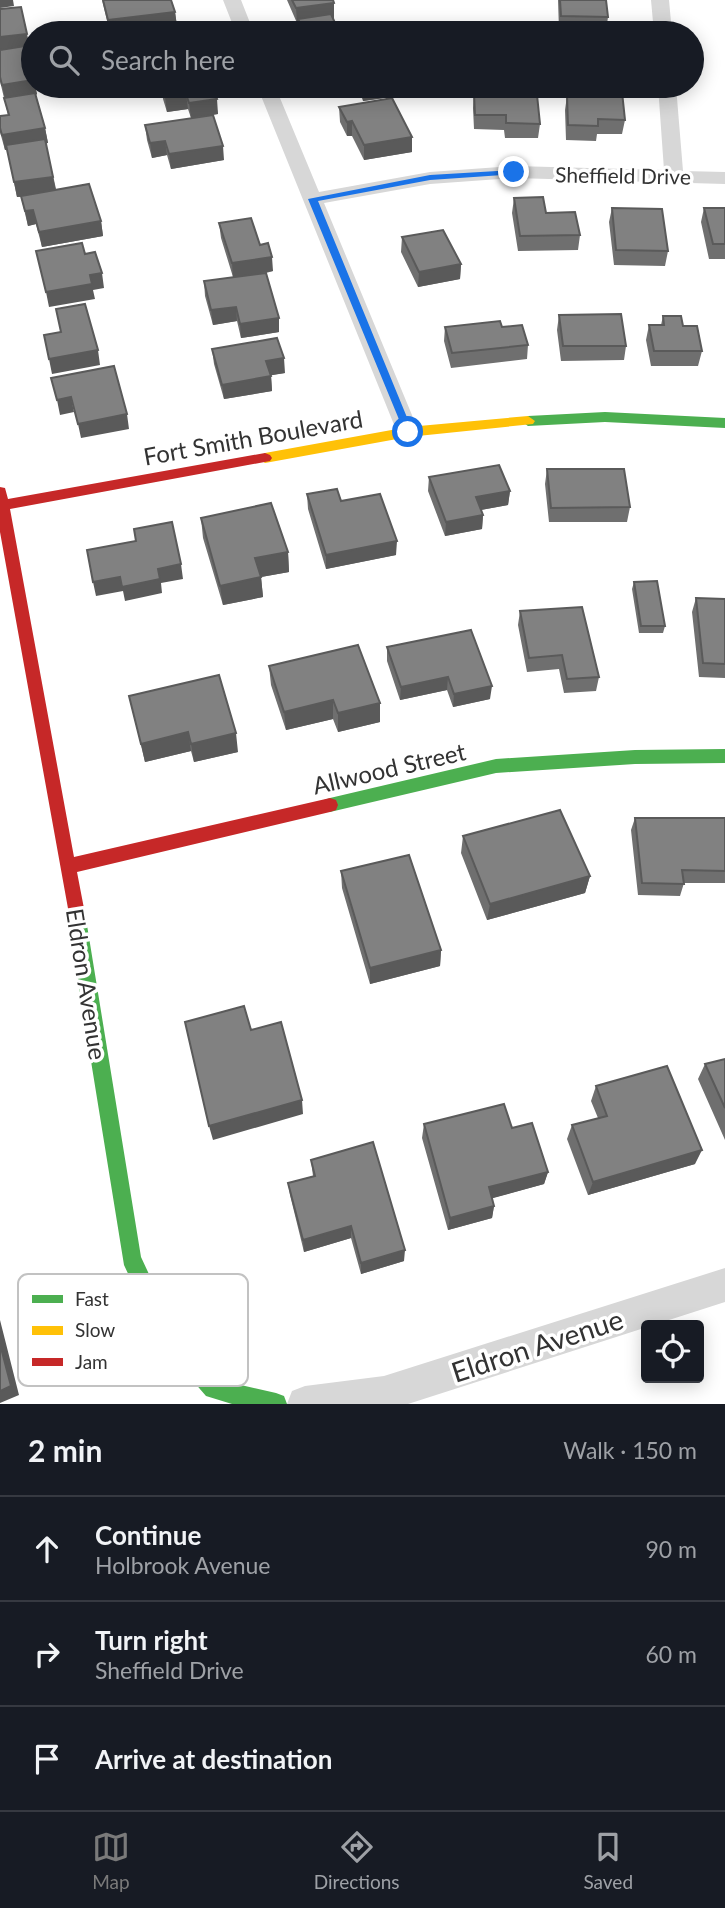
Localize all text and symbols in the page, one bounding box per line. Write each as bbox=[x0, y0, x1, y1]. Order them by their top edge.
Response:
search box bbox=[21, 21, 704, 98]
icon: search bbox=[45, 41, 83, 79]
text: Search here bbox=[101, 44, 235, 76]
route end bbox=[498, 156, 529, 187]
street label: Sheffield Drive bbox=[555, 161, 691, 189]
street label: Fort Smith Boulevard bbox=[141, 403, 365, 471]
route start bbox=[392, 416, 423, 447]
street label: Allwood Street bbox=[310, 736, 469, 800]
street label: Eldron Avenue bbox=[61, 906, 113, 1062]
legend bbox=[18, 1274, 248, 1386]
text: Fast bbox=[75, 1287, 109, 1310]
street label: Eldron Avenue bbox=[447, 1301, 627, 1389]
text: Slow bbox=[75, 1318, 115, 1341]
map controls bbox=[641, 1320, 704, 1383]
button: locate bbox=[641, 1320, 704, 1383]
text: Jam bbox=[75, 1350, 108, 1373]
text: 2 min bbox=[28, 1432, 102, 1468]
text: Walk · 150 m bbox=[563, 1436, 697, 1464]
text: Continue bbox=[95, 1519, 201, 1551]
icon: ahead bbox=[28, 1530, 66, 1568]
text: 90 m bbox=[646, 1535, 697, 1563]
text: Holbrook Avenue bbox=[95, 1551, 270, 1579]
text: Turn right bbox=[95, 1624, 208, 1656]
icon: right bbox=[28, 1635, 66, 1673]
text: 60 m bbox=[646, 1640, 697, 1668]
text: Sheffield Drive bbox=[95, 1656, 244, 1684]
icon: arrive bbox=[28, 1740, 66, 1778]
text: Arrive at destination bbox=[95, 1743, 332, 1775]
tab: Map bbox=[92, 1828, 130, 1893]
tab: Directions bbox=[314, 1828, 400, 1893]
tab: Saved bbox=[583, 1828, 633, 1893]

